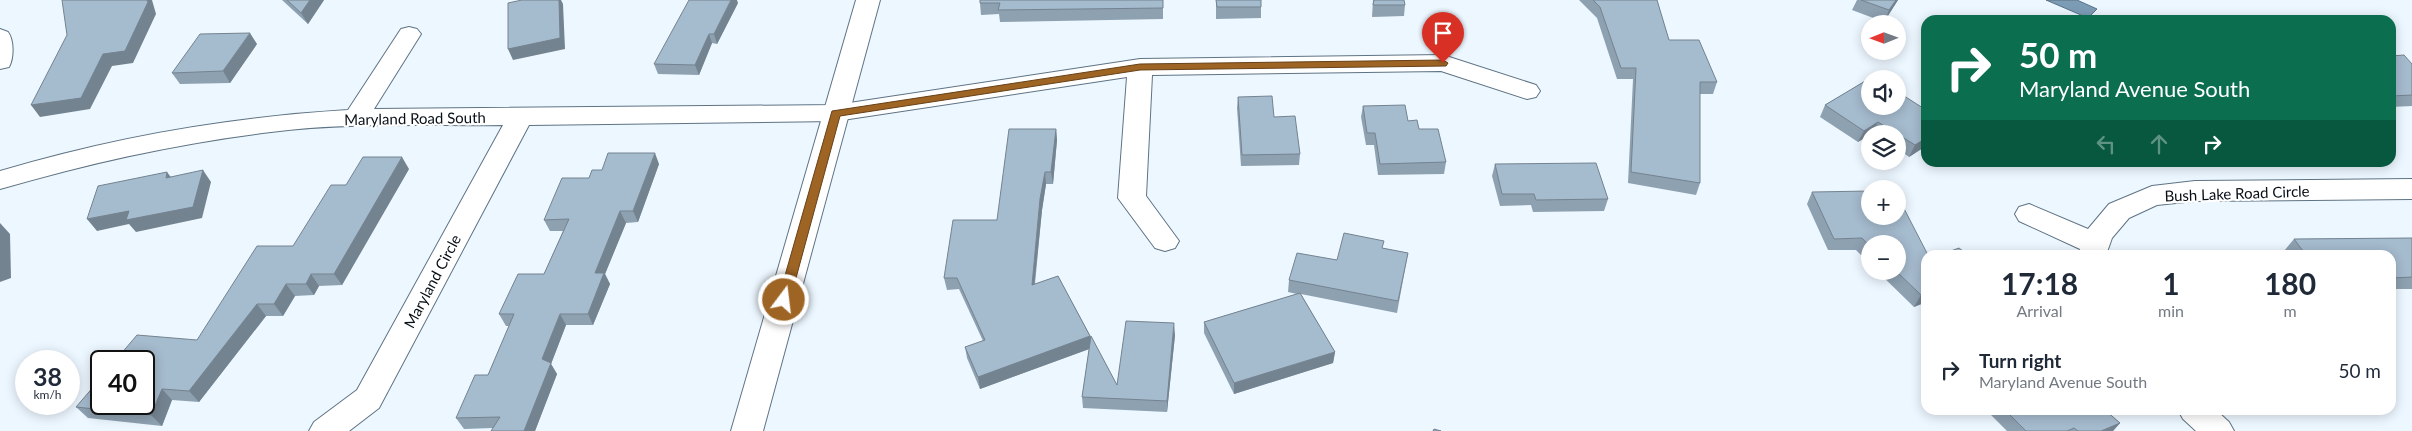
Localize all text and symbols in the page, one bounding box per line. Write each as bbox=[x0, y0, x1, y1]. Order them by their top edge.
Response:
pin bbox=[1422, 12, 1464, 63]
north arrow bbox=[1861, 15, 1906, 60]
map controls bbox=[1861, 15, 1906, 280]
icon: arrive bbox=[1429, 19, 1457, 47]
text: 50 m bbox=[2019, 33, 2097, 75]
icon: right bbox=[1936, 35, 2001, 100]
button: sound bbox=[1861, 70, 1906, 115]
text: Maryland Avenue South bbox=[2019, 75, 2250, 102]
street label: Maryland Road South bbox=[344, 108, 486, 128]
button: layers bbox=[1861, 125, 1906, 170]
icon: left bbox=[2092, 130, 2120, 158]
icon: ahead bbox=[2145, 130, 2173, 158]
icon: right bbox=[2198, 130, 2226, 158]
button: + bbox=[1861, 180, 1906, 225]
street label: Bush Lake Road Circle bbox=[2164, 181, 2310, 205]
street label: Maryland Circle bbox=[400, 231, 464, 331]
button: − bbox=[1861, 235, 1906, 280]
text: 17:18 bbox=[2001, 265, 2078, 301]
text: 1 bbox=[2162, 265, 2180, 301]
text: 180 bbox=[2264, 265, 2316, 301]
position arrow bbox=[757, 273, 809, 325]
text: Arrival bbox=[2016, 301, 2063, 320]
text: min bbox=[2158, 301, 2184, 320]
text: m bbox=[2283, 301, 2297, 320]
text: Turn right bbox=[1979, 349, 2061, 372]
speed limit sign: 40 bbox=[90, 350, 155, 415]
icon: right bbox=[1936, 356, 1964, 384]
text: 50 m bbox=[2338, 359, 2381, 382]
text: 38 bbox=[33, 361, 62, 391]
text: Maryland Avenue South bbox=[1979, 372, 2147, 391]
text: km/h bbox=[33, 387, 62, 402]

